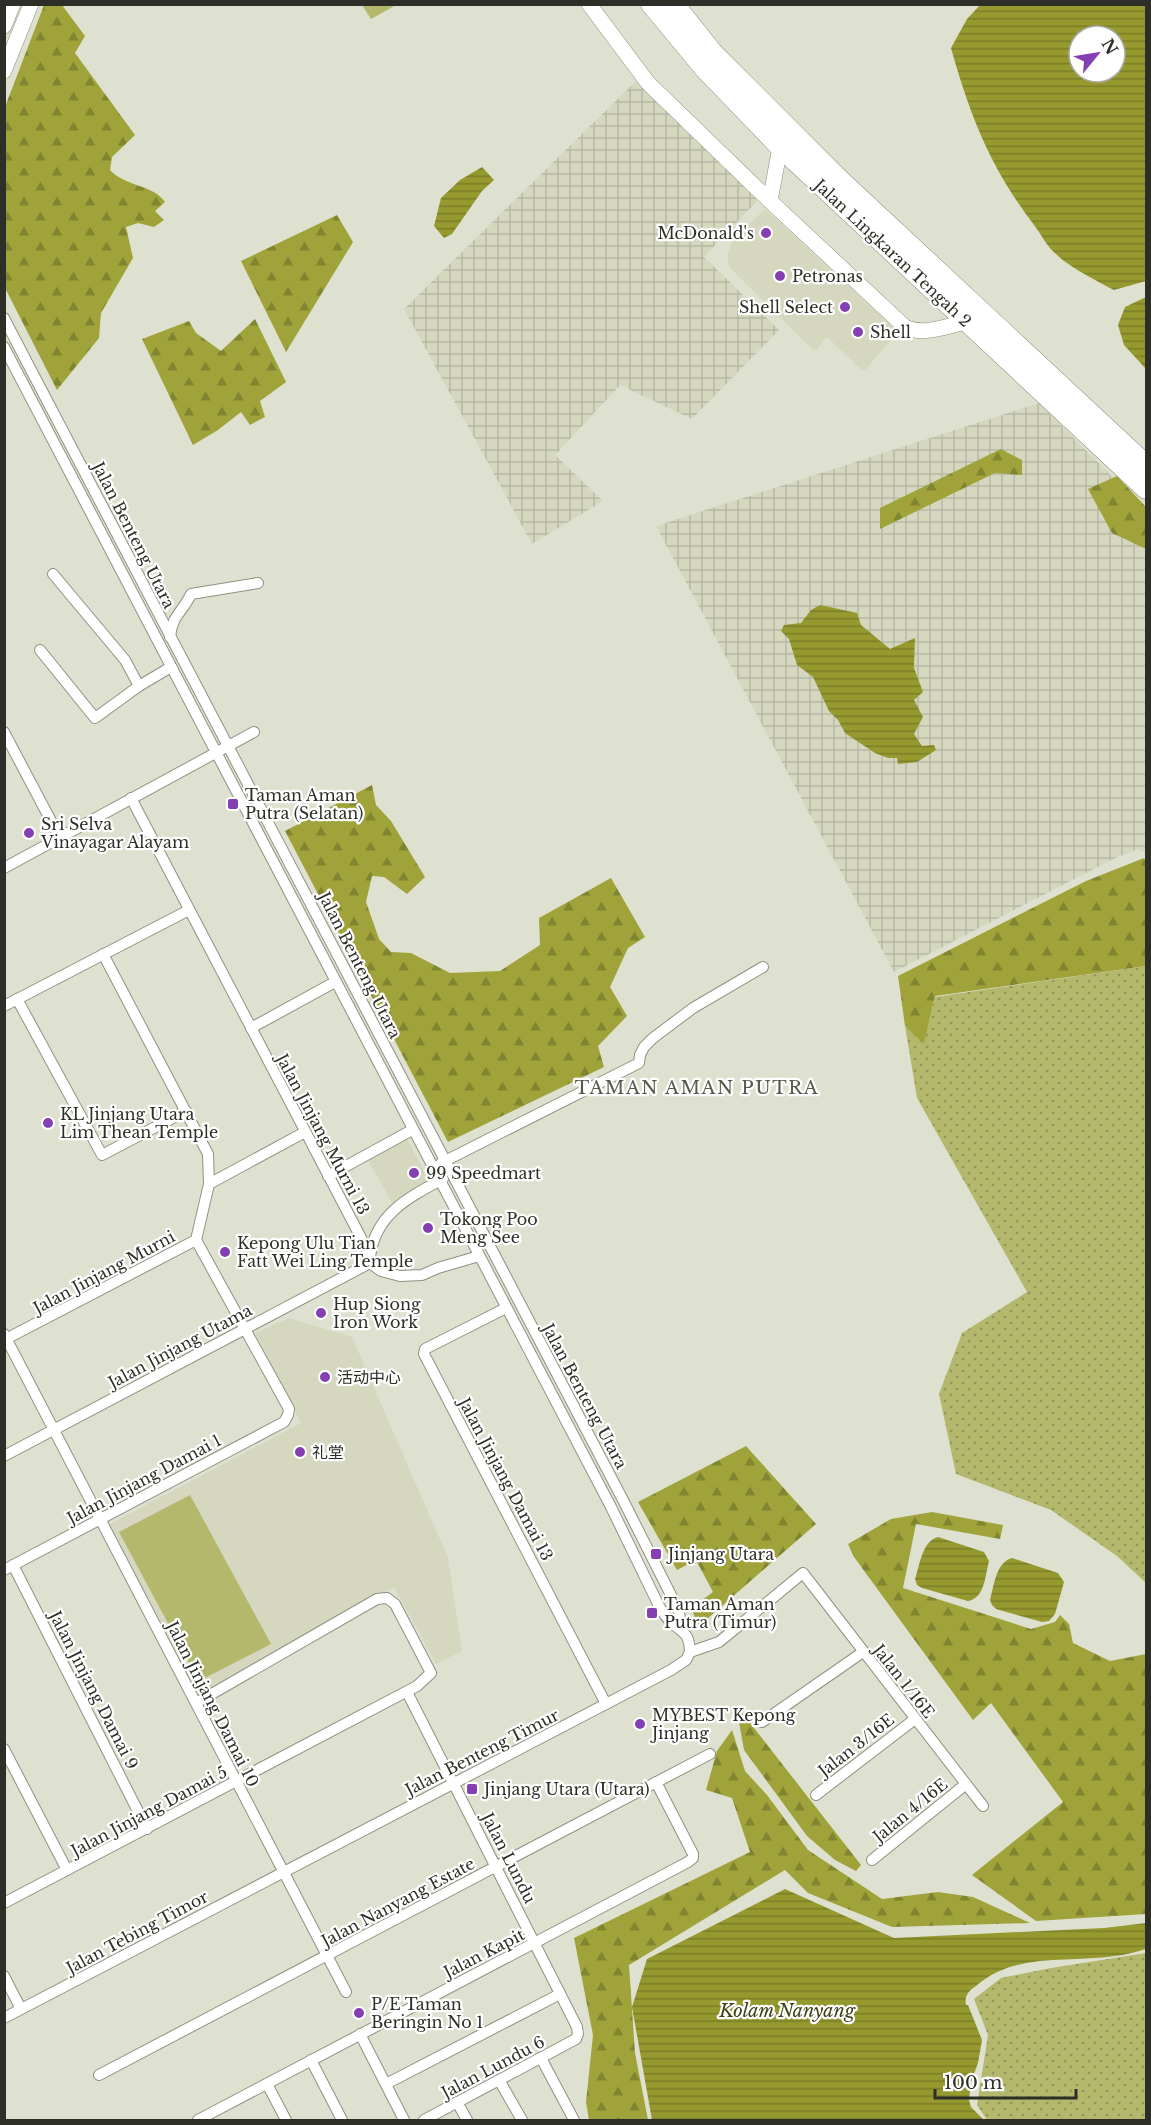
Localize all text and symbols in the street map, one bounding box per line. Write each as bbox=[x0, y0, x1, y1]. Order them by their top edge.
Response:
north arrow bbox=[1067, 24, 1127, 84]
text: N bbox=[1098, 35, 1122, 58]
street label: Jalan Lingkaran Tengah 2 bbox=[809, 174, 976, 331]
place label: McDonald's bbox=[657, 223, 754, 243]
marker: McDonald's bbox=[759, 226, 773, 240]
place label: Petronas bbox=[792, 266, 863, 286]
marker: Petronas bbox=[773, 269, 787, 283]
place label: Shell Select bbox=[739, 297, 833, 317]
marker: Shell Select bbox=[838, 300, 852, 314]
place label: Shell bbox=[870, 322, 911, 342]
marker: Shell bbox=[851, 325, 865, 339]
street label: Jalan Benteng Utara bbox=[87, 457, 180, 612]
place label: Taman Aman Putra (Selatan) bbox=[245, 785, 363, 823]
marker: Taman Aman Putra (Selatan) bbox=[226, 797, 240, 811]
place label: Sri Selva Vinayagar Alayam bbox=[40, 814, 189, 852]
marker: Sri Selva Vinayagar Alayam bbox=[22, 826, 36, 840]
street label: Jalan Benteng Utara bbox=[313, 887, 406, 1042]
street label: Jalan Jinjang Murni 13 bbox=[271, 1048, 374, 1218]
district label: TAMAN AMAN PUTRA bbox=[575, 1077, 819, 1099]
place label: KL Jinjang Utara Lim Thean Temple bbox=[60, 1104, 218, 1142]
marker: KL Jinjang Utara Lim Thean Temple bbox=[41, 1116, 55, 1130]
place label: 99 Speedmart bbox=[426, 1163, 541, 1183]
marker: 99 Speedmart bbox=[407, 1166, 421, 1180]
place label: Tokong Poo Meng See bbox=[440, 1209, 538, 1247]
marker: Tokong Poo Meng See bbox=[421, 1221, 435, 1235]
street label: Jalan Jinjang Murni bbox=[28, 1226, 179, 1319]
place label: Kepong Ulu Tian Fatt Wei Ling Temple bbox=[237, 1233, 413, 1271]
marker: Kepong Ulu Tian Fatt Wei Ling Temple bbox=[218, 1245, 232, 1259]
place label: Hup Siong Iron Work bbox=[333, 1294, 421, 1332]
street label: Jalan Jinjang Utama bbox=[103, 1300, 255, 1393]
marker: Hup Siong Iron Work bbox=[314, 1306, 328, 1320]
street label: Jalan Benteng Utara bbox=[537, 1318, 632, 1472]
place label: 活动中心 bbox=[337, 1367, 401, 1387]
marker: 活动中心 bbox=[318, 1370, 332, 1384]
street label: Jalan Jinjang Damai 13 bbox=[454, 1392, 557, 1564]
street label: Jalan Jinjang Damai 1 bbox=[62, 1430, 225, 1529]
place label: 礼堂 bbox=[312, 1442, 344, 1462]
marker: 礼堂 bbox=[293, 1445, 307, 1459]
place label: Jinjang Utara bbox=[666, 1544, 774, 1564]
marker: Jinjang Utara bbox=[649, 1547, 663, 1561]
place label: Taman Aman Putra (Timur) bbox=[664, 1594, 776, 1632]
street label: Jalan Jinjang Damai 9 bbox=[44, 1606, 143, 1772]
marker: Taman Aman Putra (Timur) bbox=[645, 1606, 659, 1620]
street label: Jalan Jinjang Damai 10 bbox=[162, 1616, 263, 1790]
street label: Jalan 1/16E bbox=[868, 1639, 939, 1722]
street label: Jalan Benteng Timur bbox=[400, 1704, 563, 1800]
place label: MYBEST Kepong Jinjang bbox=[650, 1705, 796, 1743]
street label: Jalan 3/16E bbox=[813, 1709, 898, 1782]
marker: MYBEST Kepong Jinjang bbox=[633, 1717, 647, 1731]
street label: Jalan Jinjang Damai 5 bbox=[66, 1761, 230, 1862]
street label: Jalan 4/16E bbox=[867, 1774, 951, 1847]
place label: Jinjang Utara (Utara) bbox=[482, 1779, 650, 1799]
marker: Jinjang Utara (Utara) bbox=[465, 1782, 479, 1796]
street label: Jalan Lundu bbox=[477, 1807, 541, 1907]
street label: Jalan Nanyang Estate bbox=[316, 1853, 478, 1952]
street label: Jalan Tebing Timor bbox=[61, 1886, 212, 1979]
street label: Jalan Kapit bbox=[438, 1924, 528, 1983]
place label: P/E Taman Beringin No 1 bbox=[371, 1994, 483, 2032]
water label: Kolam Nanyang bbox=[718, 2000, 856, 2022]
marker: P/E Taman Beringin No 1 bbox=[352, 2006, 366, 2020]
street label: Jalan Lundu 6 bbox=[436, 2031, 548, 2104]
scale bar bbox=[935, 2062, 1076, 2100]
text: 100 m bbox=[944, 2072, 1002, 2094]

